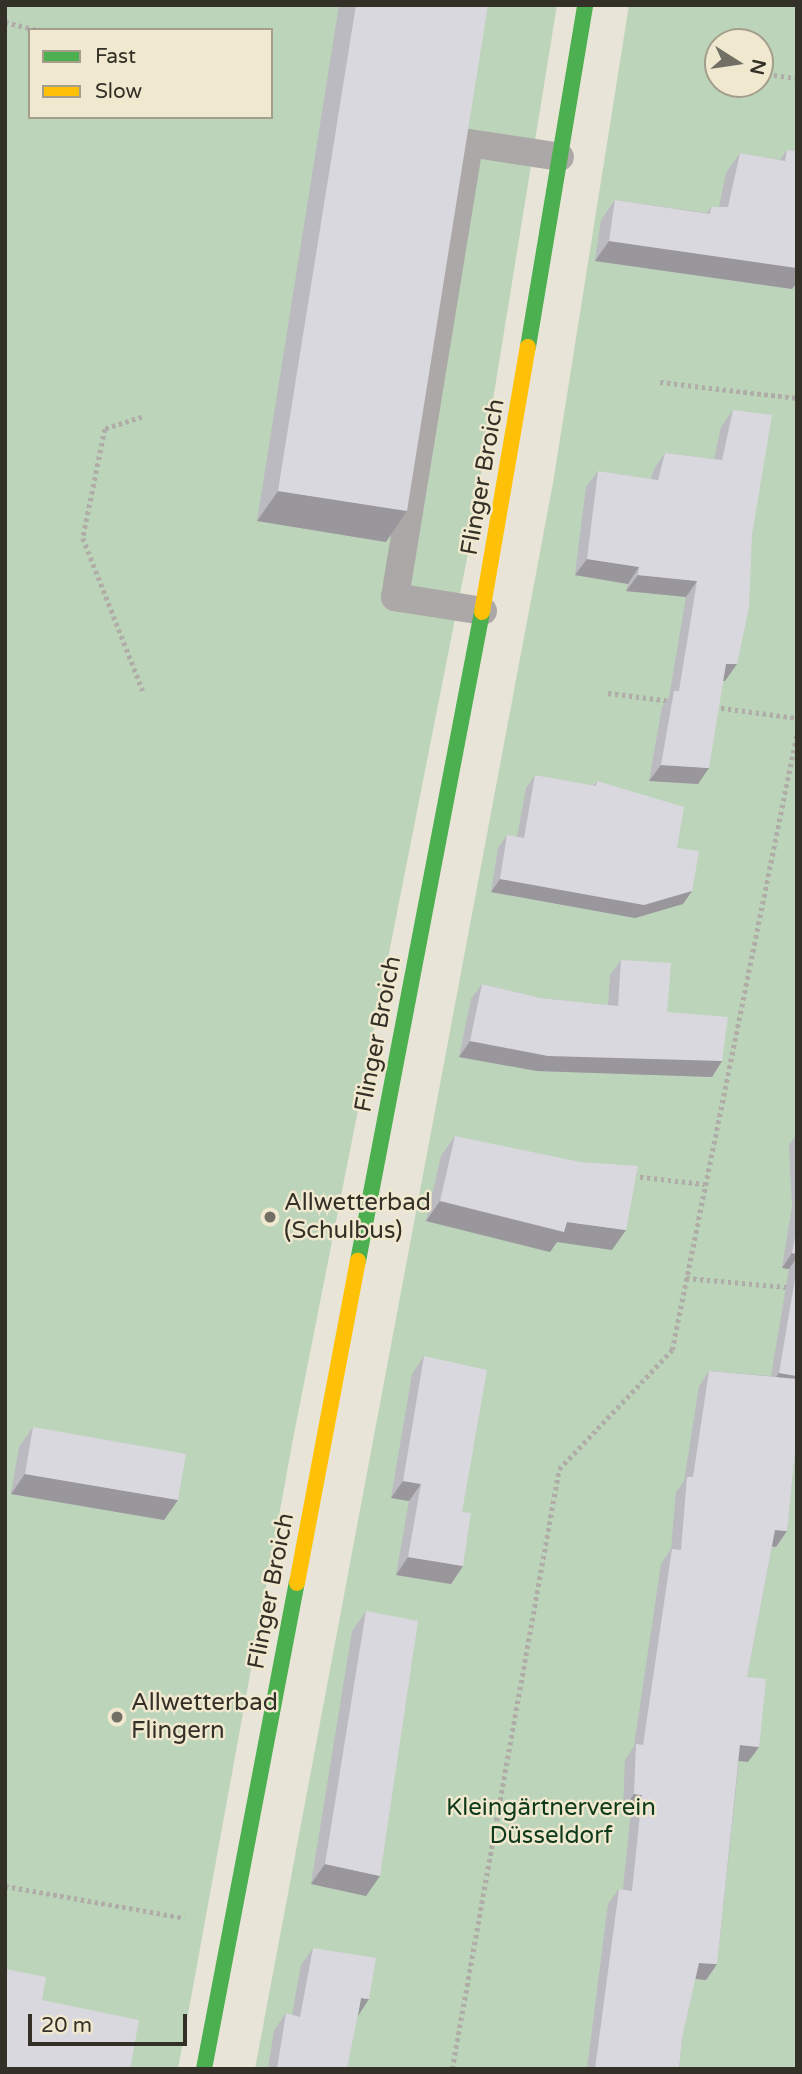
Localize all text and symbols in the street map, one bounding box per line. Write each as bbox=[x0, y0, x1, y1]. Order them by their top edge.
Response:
legend bbox=[28, 28, 273, 119]
north arrow bbox=[704, 28, 774, 98]
text: Fast bbox=[95, 44, 136, 69]
text: N bbox=[745, 57, 770, 77]
text: Slow bbox=[95, 79, 142, 104]
street label: Flinger Broich bbox=[455, 396, 511, 558]
street label: Flinger Broich bbox=[349, 953, 407, 1115]
place label: Allwetterbad (Schulbus) bbox=[284, 1189, 431, 1245]
marker: Allwetterbad (Schulbus) bbox=[262, 1209, 278, 1225]
street label: Flinger Broich bbox=[242, 1510, 300, 1672]
place label: Allwetterbad Flingern bbox=[131, 1689, 278, 1745]
marker: Allwetterbad Flingern bbox=[109, 1709, 125, 1725]
park label: Kleingärtnerverein Düsseldorf bbox=[446, 1794, 656, 1850]
scale bar bbox=[32, 2000, 191, 2044]
text: 20 m bbox=[41, 2013, 92, 2038]

